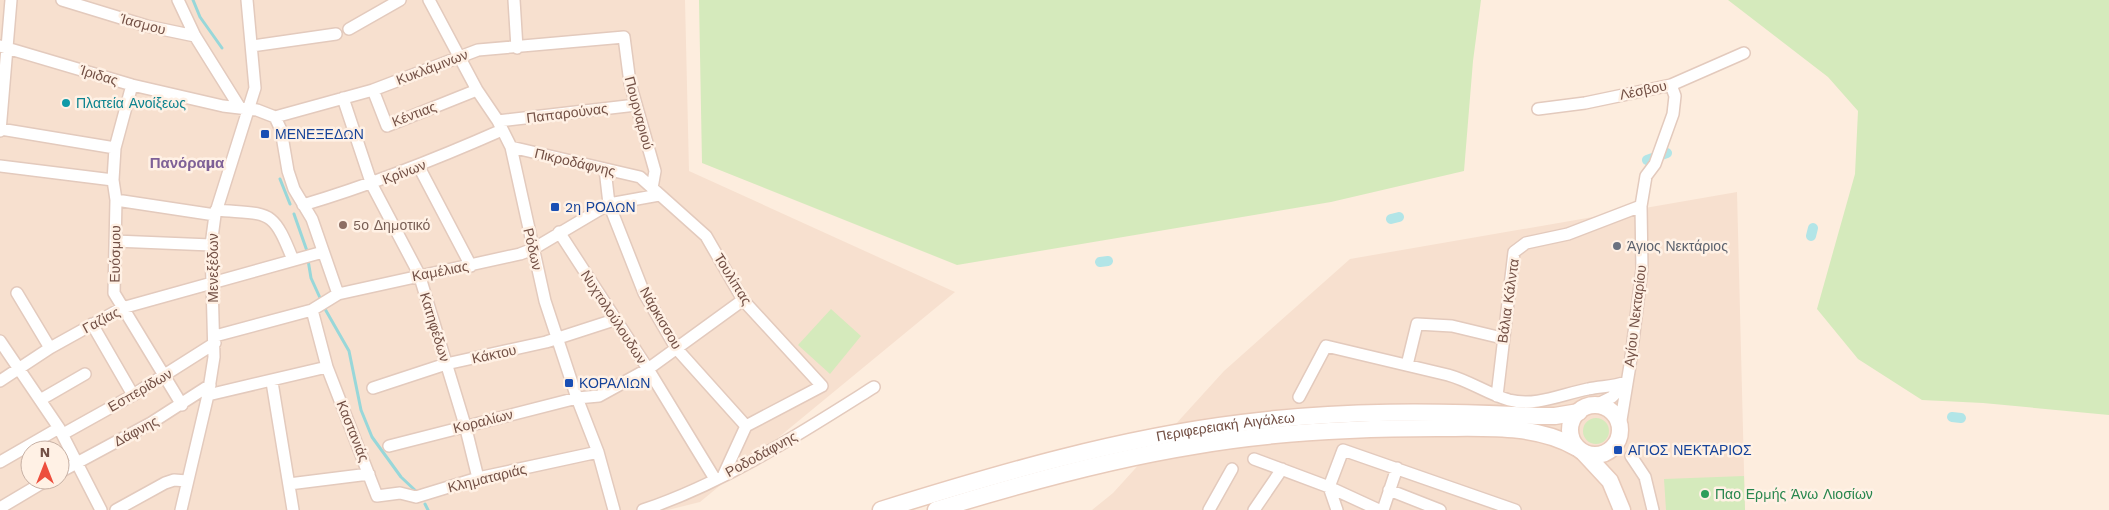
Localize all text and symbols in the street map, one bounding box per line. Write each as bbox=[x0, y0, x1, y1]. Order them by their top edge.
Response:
street label: Ίασμου bbox=[118, 10, 167, 38]
street label: Κυκλάμινων bbox=[394, 46, 470, 88]
street label: Ίριδας bbox=[77, 61, 120, 88]
street label: Πουρναριού bbox=[622, 75, 656, 151]
street label: Λέσβου bbox=[1618, 77, 1668, 103]
place label: Πλατεία Ανοίξεως bbox=[76, 95, 186, 111]
marker: Πλατεία Ανοίξεως bbox=[60, 97, 72, 109]
street label: Κέντιας bbox=[390, 98, 439, 130]
street label: Παπαρούνας bbox=[525, 100, 609, 126]
place label: ΜΕΝΕΞΕΔΩΝ bbox=[275, 126, 364, 142]
marker: ΜΕΝΕΞΕΔΩΝ bbox=[259, 128, 271, 140]
street label: Πικροδάφνης bbox=[533, 145, 617, 179]
district label: Πανόραμα bbox=[150, 154, 225, 172]
street label: Κρίνων bbox=[380, 156, 428, 188]
place label: 2η ΡΟΔΩΝ bbox=[565, 199, 636, 215]
marker: 2η ΡΟΔΩΝ bbox=[549, 201, 561, 213]
place label: 5ο Δημοτικό bbox=[353, 217, 431, 233]
marker: 5ο Δημοτικό bbox=[337, 219, 349, 231]
street label: Ευόσμου bbox=[106, 225, 124, 283]
street label: Ρόδων bbox=[520, 226, 546, 272]
street label: Μενεξέδων bbox=[205, 233, 221, 303]
place label: Άγιος Νεκτάριος bbox=[1627, 238, 1728, 254]
marker: Άγιος Νεκτάριος bbox=[1611, 240, 1623, 252]
street label: Τουλίπας bbox=[711, 250, 755, 308]
street label: Καμέλιας bbox=[410, 258, 470, 284]
street label: Βάλια Κάλντα bbox=[1494, 258, 1522, 344]
street label: Αγίου Νεκταρίου bbox=[1621, 264, 1649, 368]
street label: Νυχτολούλουδων bbox=[578, 267, 650, 367]
street label: Νάρκισσου bbox=[637, 284, 685, 352]
street label: Κατηφέδων bbox=[417, 290, 453, 364]
street label: Γαζίας bbox=[80, 303, 123, 336]
street label: Κάκτου bbox=[470, 341, 518, 367]
street label: Εσπερίδων bbox=[105, 365, 175, 415]
place label: ΚΟΡΑΛΙΩΝ bbox=[579, 375, 650, 391]
marker: ΚΟΡΑΛΙΩΝ bbox=[563, 377, 575, 389]
street label: Καστανιάς bbox=[334, 398, 373, 464]
street label: Κοραλίων bbox=[451, 406, 515, 436]
street label: Περιφερειακή Αιγάλεω bbox=[1155, 409, 1295, 444]
street label: Δάφνης bbox=[111, 413, 161, 449]
street label: Ροδοδάφνης bbox=[722, 428, 800, 480]
north arrow bbox=[20, 440, 70, 490]
place label: ΑΓΙΟΣ ΝΕΚΤΑΡΙΟΣ bbox=[1628, 442, 1752, 458]
text: N bbox=[40, 444, 50, 460]
marker: ΑΓΙΟΣ ΝΕΚΤΑΡΙΟΣ bbox=[1612, 444, 1624, 456]
street label: Κληματαριάς bbox=[446, 460, 528, 495]
place label: Παο Ερμής Άνω Λιοσίων bbox=[1715, 486, 1873, 502]
marker: Παο Ερμής Άνω Λιοσίων bbox=[1699, 488, 1711, 500]

